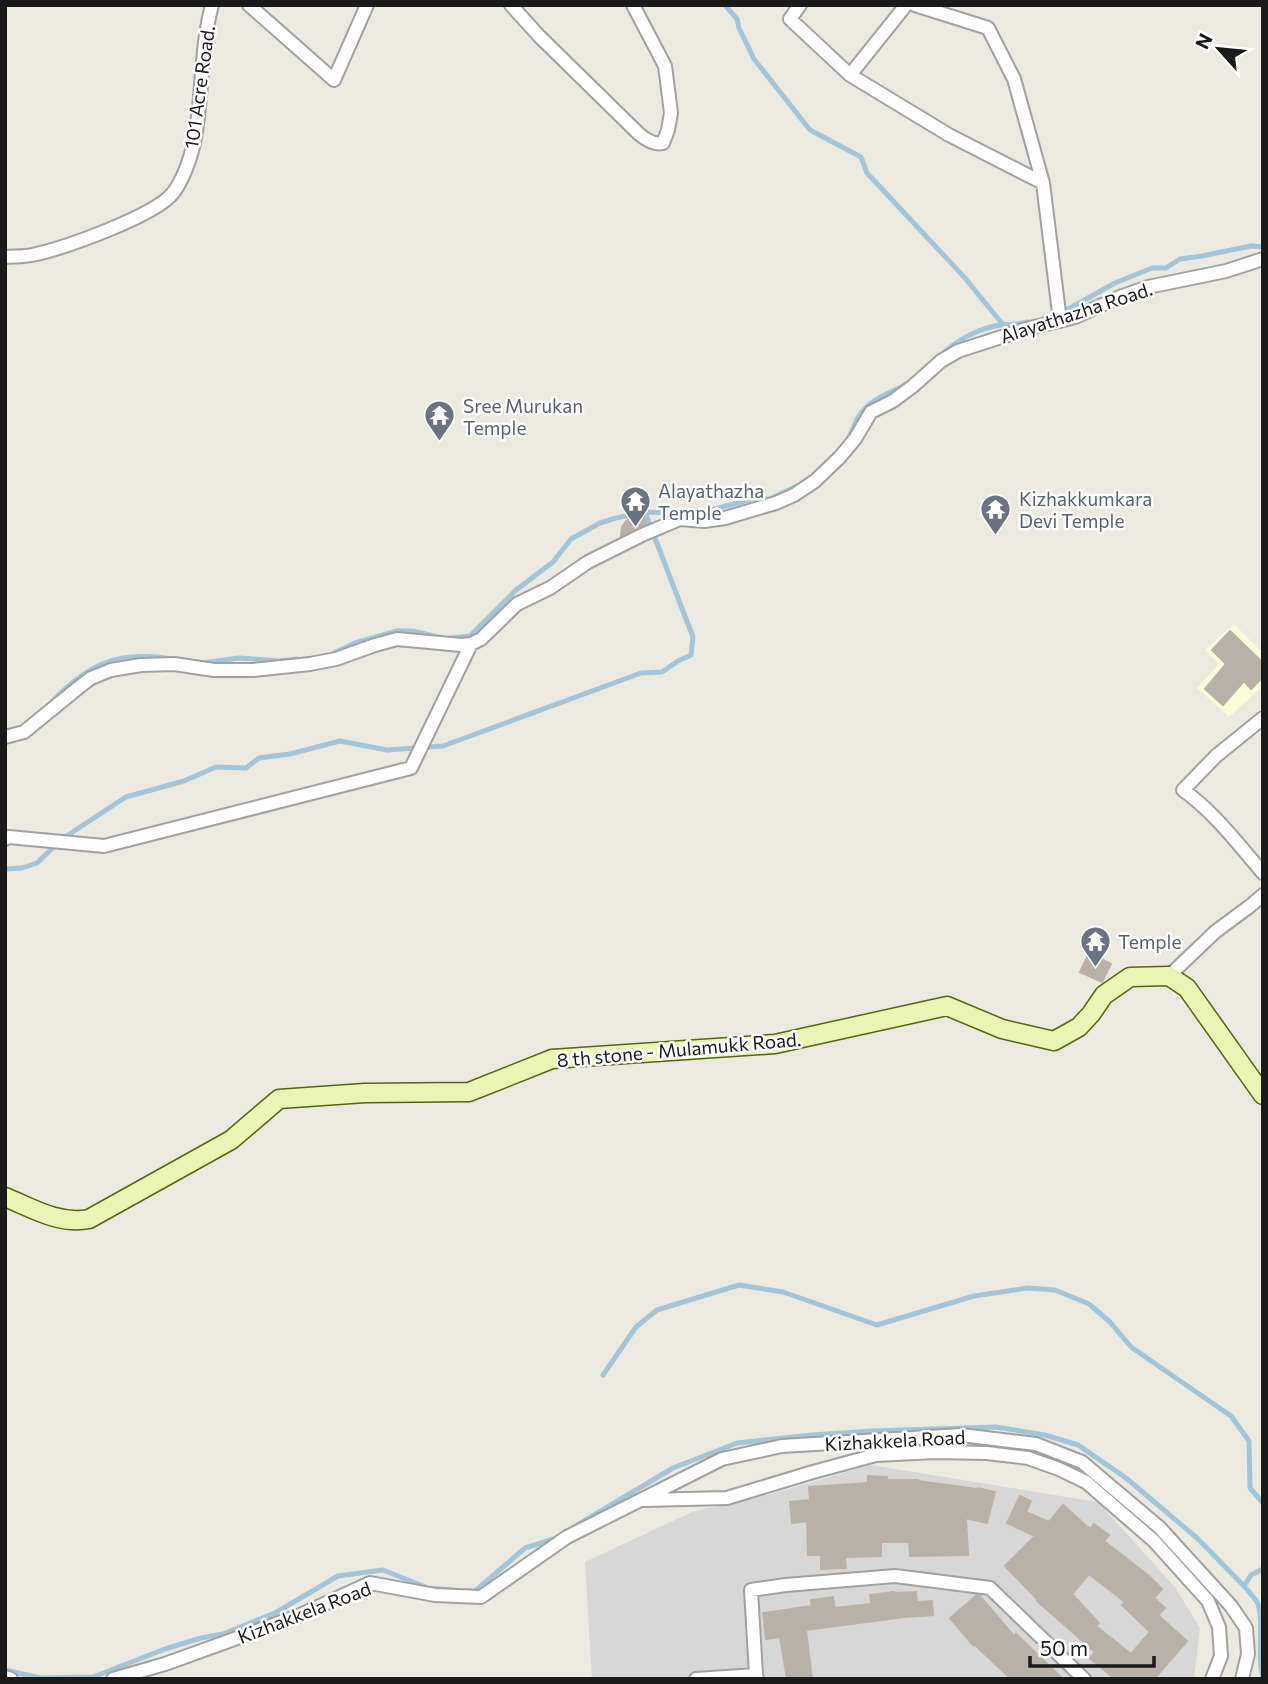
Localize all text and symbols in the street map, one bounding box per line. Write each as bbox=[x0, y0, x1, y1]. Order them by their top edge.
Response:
north arrow bbox=[1184, 14, 1254, 84]
street label: 101 Acre Road. bbox=[179, 24, 219, 150]
text: N bbox=[1190, 29, 1217, 53]
street label: Alayathazha Road. bbox=[997, 277, 1155, 347]
place label: Sree Murukan Temple bbox=[463, 394, 583, 439]
temple icon: Sree Murukan Temple bbox=[423, 399, 457, 443]
place label: Alayathazha Temple bbox=[658, 479, 764, 524]
temple icon: Alayathazha Temple bbox=[618, 484, 652, 528]
place label: Kizhakkumkara Devi Temple bbox=[1019, 487, 1152, 532]
temple icon: Kizhakkumkara Devi Temple bbox=[979, 492, 1013, 536]
temple icon: Temple bbox=[1078, 924, 1112, 968]
place label: Temple bbox=[1118, 930, 1181, 953]
street label: 8 th stone - Mulamukk Road. bbox=[556, 1027, 802, 1071]
street label: Kizhakkela Road bbox=[824, 1425, 966, 1455]
street label: Kizhakkela Road bbox=[234, 1576, 374, 1648]
scale bar bbox=[1030, 1624, 1154, 1668]
text: 50 m bbox=[1040, 1635, 1088, 1660]

